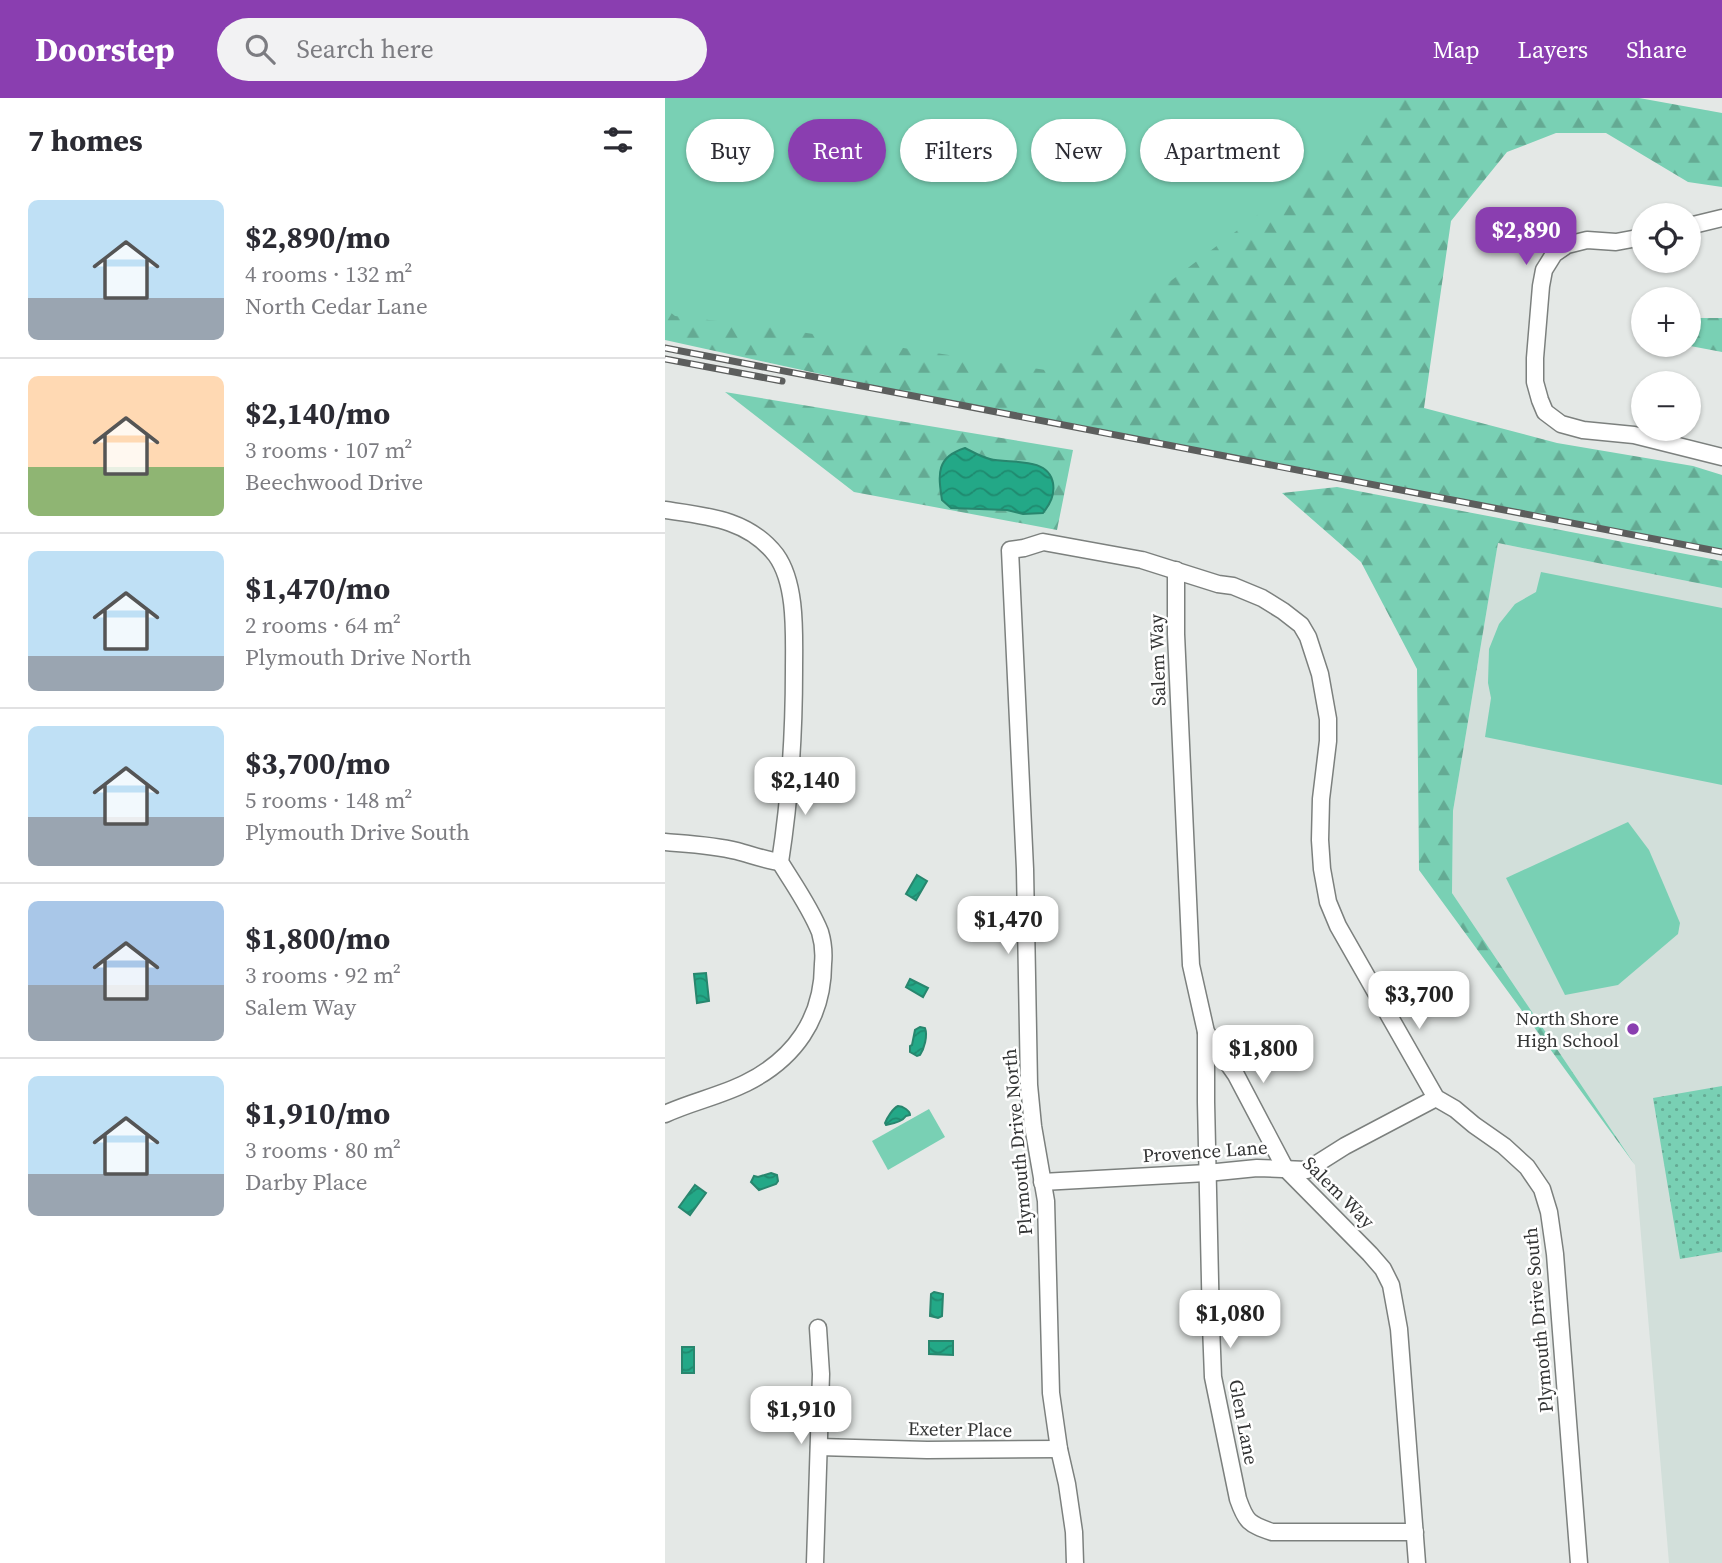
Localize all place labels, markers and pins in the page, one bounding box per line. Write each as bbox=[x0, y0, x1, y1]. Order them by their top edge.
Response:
pin: $2,890 bbox=[1469, 208, 1583, 267]
pin: $2,140 bbox=[748, 758, 862, 817]
pin: $1,470 bbox=[951, 896, 1065, 956]
pin: $3,700 bbox=[1362, 972, 1476, 1031]
place label: North Shore High School bbox=[1515, 1005, 1619, 1053]
marker: North Shore High School bbox=[1625, 1021, 1641, 1037]
pin: $1,800 bbox=[1206, 1026, 1320, 1085]
pin: $1,080 bbox=[1173, 1290, 1287, 1350]
pin: $1,910 bbox=[744, 1386, 858, 1446]

